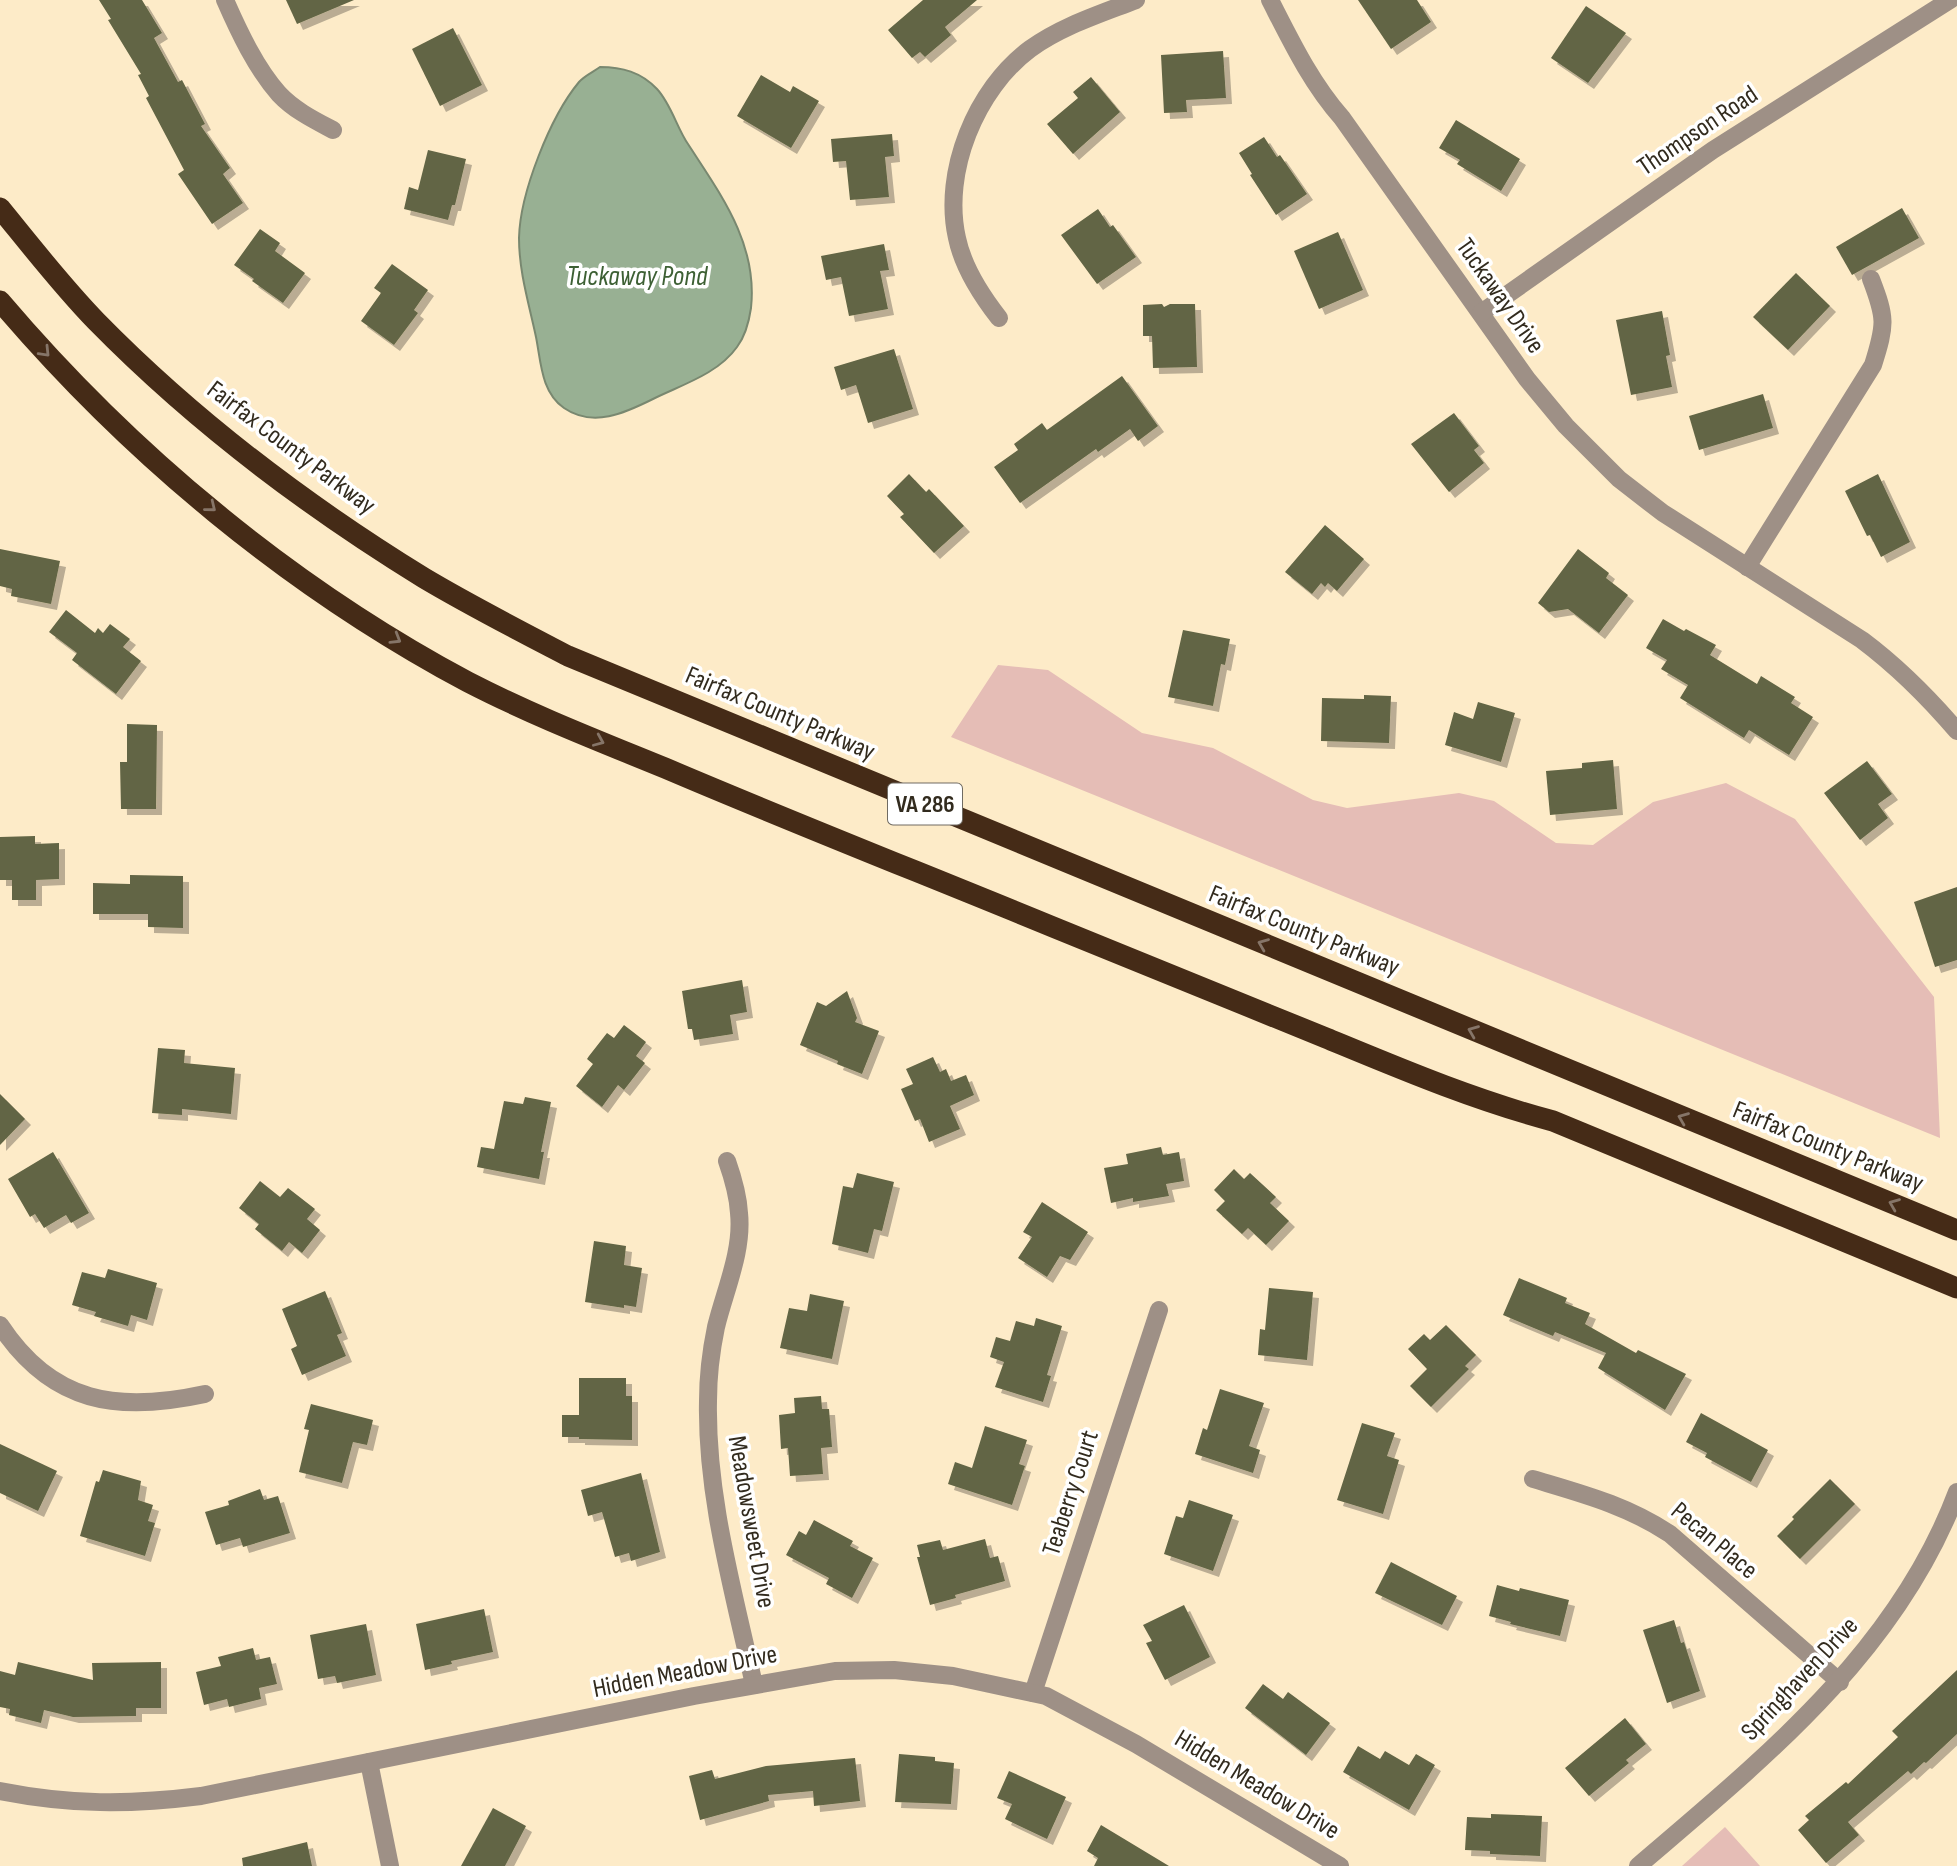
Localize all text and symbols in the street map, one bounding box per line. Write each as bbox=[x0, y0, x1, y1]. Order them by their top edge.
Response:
street label: Thompson Road bbox=[1632, 79, 1764, 183]
street label: Tuckaway Drive bbox=[1449, 232, 1551, 360]
water label: Tuckaway Pond bbox=[567, 260, 709, 293]
one-way arrow bbox=[36, 344, 49, 357]
street label: Fairfax County Parkway bbox=[201, 375, 381, 521]
one-way arrow bbox=[203, 499, 215, 512]
one-way arrow bbox=[388, 631, 401, 644]
street label: Fairfax County Parkway bbox=[681, 660, 879, 768]
one-way arrow bbox=[592, 732, 604, 746]
road number: VA 286 bbox=[888, 784, 962, 824]
street label: Fairfax County Parkway bbox=[1204, 879, 1404, 983]
one-way arrow bbox=[1258, 938, 1270, 952]
one-way arrow bbox=[1468, 1025, 1480, 1039]
street label: Fairfax County Parkway bbox=[1728, 1095, 1928, 1199]
one-way arrow bbox=[1678, 1112, 1690, 1126]
one-way arrow bbox=[1888, 1198, 1901, 1212]
street label: Teaberry Court bbox=[1036, 1427, 1106, 1559]
street label: Meadowsweet Drive bbox=[721, 1434, 781, 1610]
street label: Pecan Place bbox=[1664, 1496, 1764, 1586]
street label: Springhaven Drive bbox=[1735, 1611, 1865, 1747]
street label: Hidden Meadow Drive bbox=[590, 1639, 780, 1705]
street label: Hidden Meadow Drive bbox=[1169, 1724, 1345, 1846]

